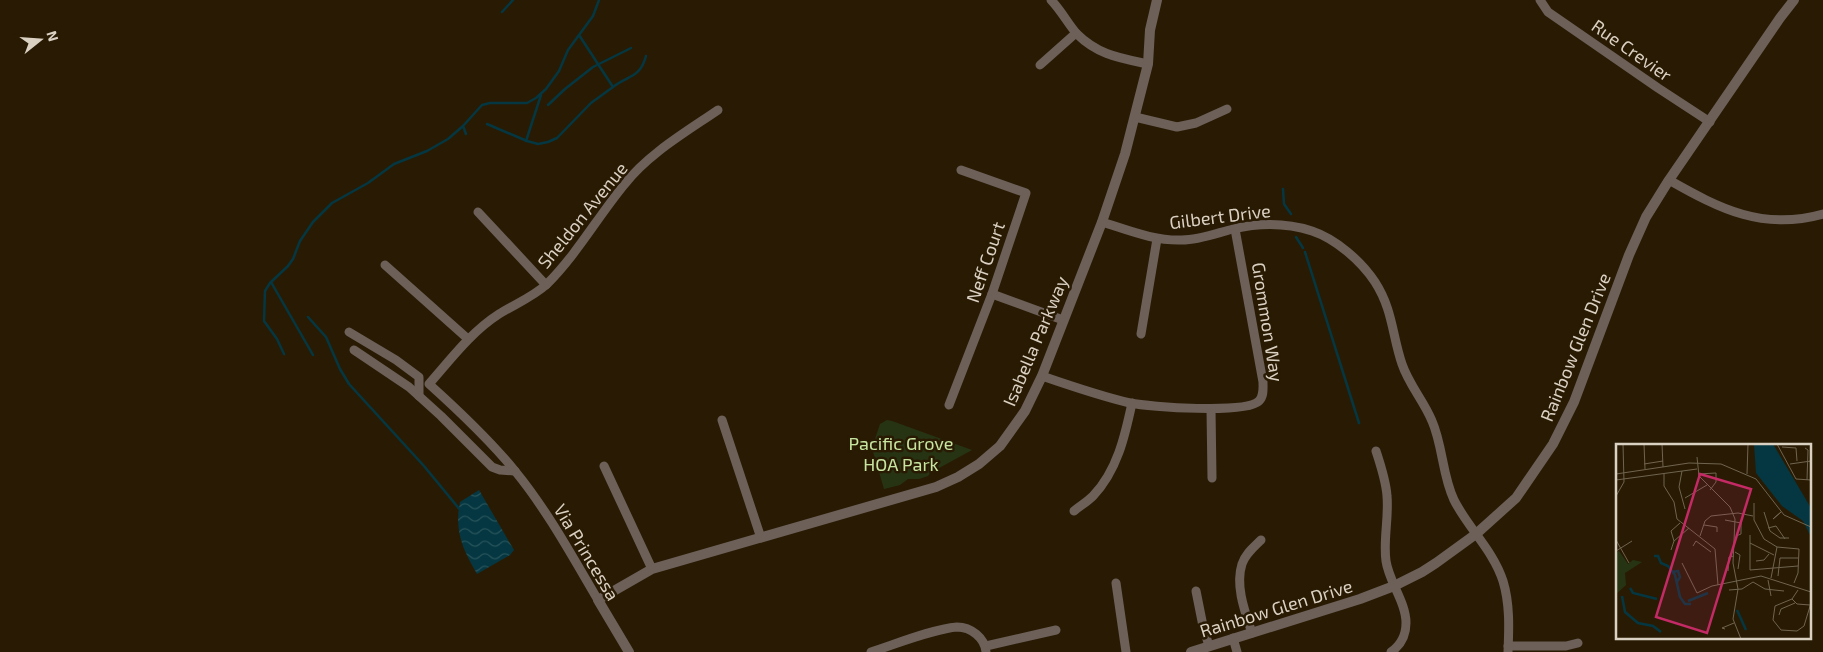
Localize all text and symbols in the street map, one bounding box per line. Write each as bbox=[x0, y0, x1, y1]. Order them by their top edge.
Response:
street label: Rue Crevier bbox=[1588, 14, 1676, 86]
north arrow bbox=[15, 15, 65, 65]
text: N bbox=[43, 29, 63, 43]
street label: Sheldon Avenue bbox=[532, 157, 632, 273]
street label: Gilbert Drive bbox=[1168, 199, 1272, 233]
street label: Neff Court bbox=[961, 219, 1009, 305]
street label: Grommon Way bbox=[1248, 261, 1288, 384]
street label: Rainbow Glen Drive bbox=[1535, 269, 1615, 425]
street label: Isabella Parkway bbox=[998, 272, 1073, 409]
park label: Pacific Grove HOA Park bbox=[849, 432, 953, 475]
inset map bbox=[1616, 444, 1810, 640]
street label: Via Princessa bbox=[550, 500, 624, 604]
street label: Rainbow Glen Drive bbox=[1197, 574, 1355, 642]

